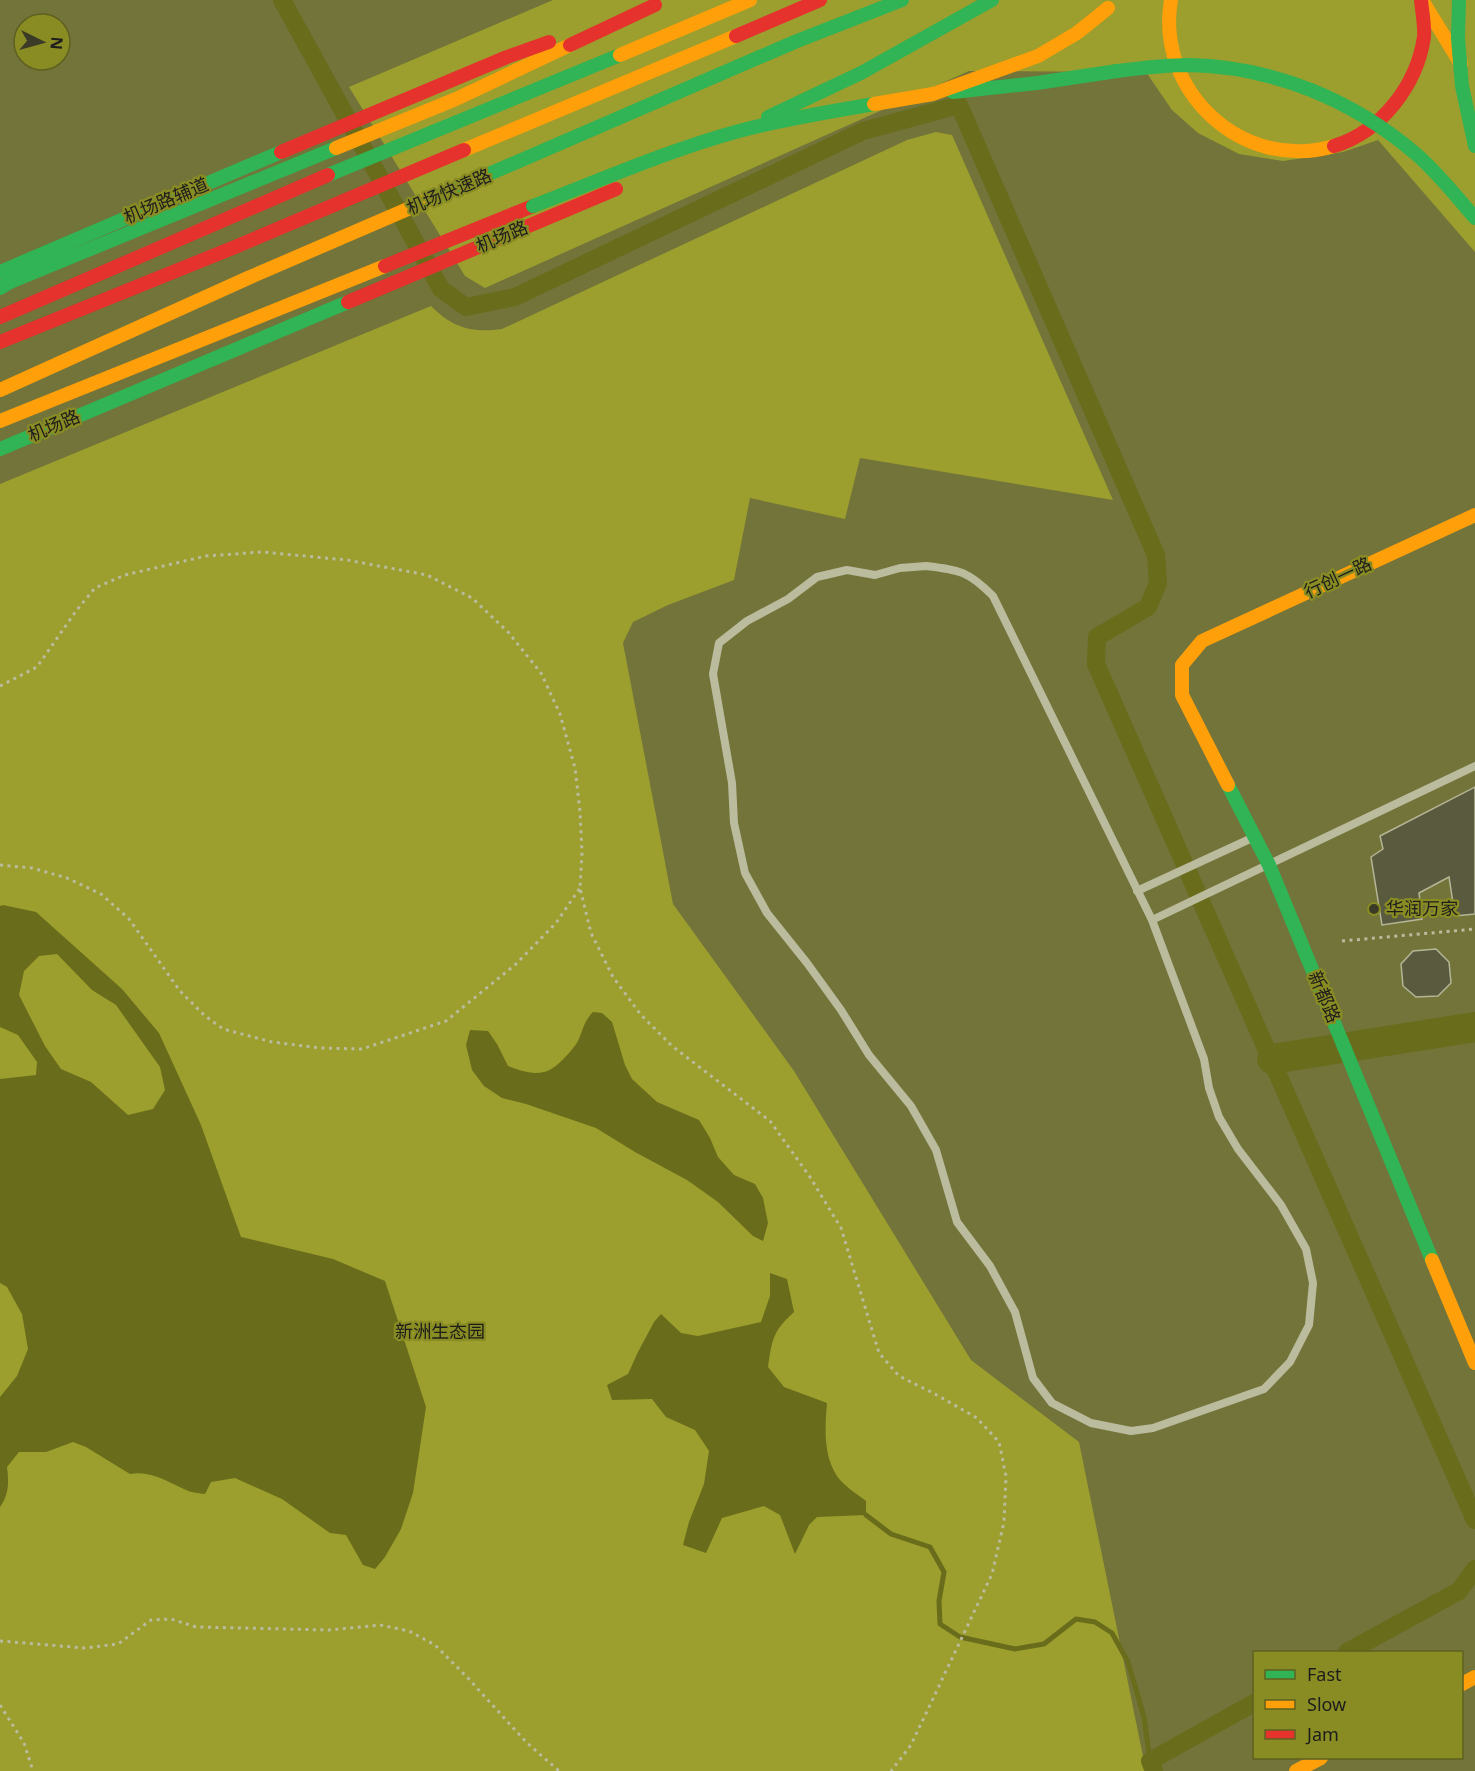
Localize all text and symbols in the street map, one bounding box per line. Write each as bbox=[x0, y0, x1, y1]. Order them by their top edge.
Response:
north arrow bbox=[12, 12, 72, 72]
text: N bbox=[45, 36, 68, 51]
street label: 机场快速路 bbox=[402, 162, 495, 220]
street label: 机场路辅道 bbox=[119, 171, 212, 229]
street label: 机场路 bbox=[472, 214, 531, 258]
street label: 机场路 bbox=[24, 403, 83, 447]
street label: 行创一路 bbox=[1300, 551, 1375, 603]
place label: 华润万家 bbox=[1386, 896, 1458, 920]
marker: 华润万家 bbox=[1367, 902, 1381, 916]
street label: 新都路 bbox=[1303, 967, 1347, 1026]
park label: 新洲生态园 bbox=[395, 1319, 485, 1343]
legend bbox=[1253, 1651, 1463, 1759]
text: Fast bbox=[1307, 1662, 1342, 1686]
text: Slow bbox=[1307, 1692, 1346, 1716]
text: Jam bbox=[1305, 1722, 1339, 1746]

